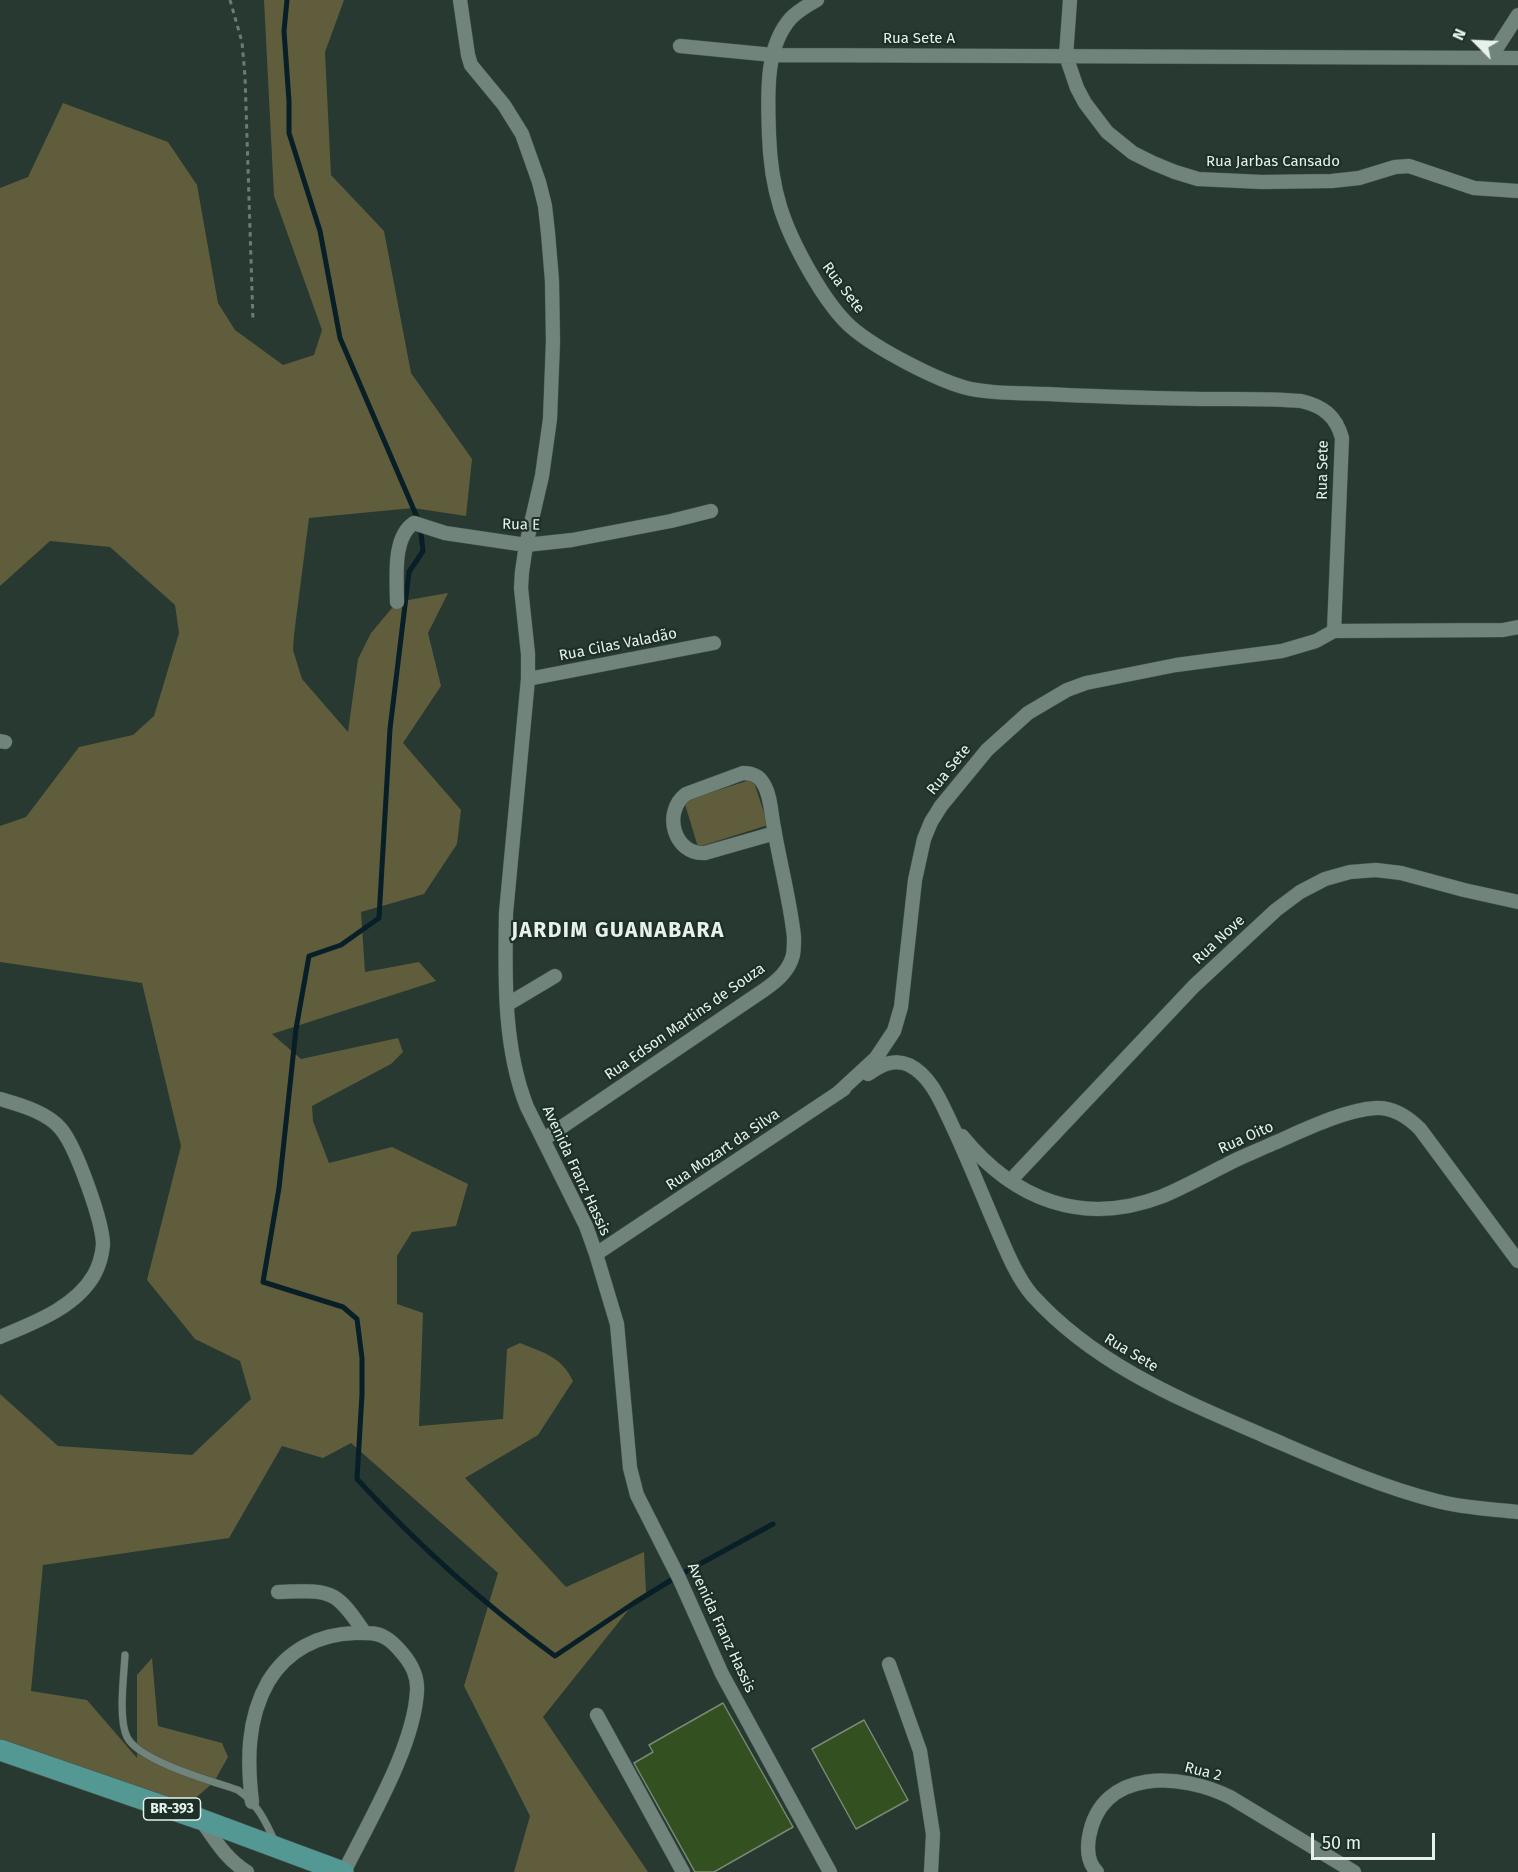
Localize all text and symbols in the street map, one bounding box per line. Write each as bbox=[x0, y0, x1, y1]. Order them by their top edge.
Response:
north arrow bbox=[1446, 12, 1506, 72]
text: N bbox=[1448, 26, 1470, 43]
street label: Rua Sete A bbox=[883, 30, 955, 48]
street label: Rua Jarbas Cansado bbox=[1206, 153, 1340, 171]
street label: Rua Sete bbox=[818, 259, 868, 317]
street label: Rua Sete bbox=[1313, 440, 1333, 500]
street label: Rua E bbox=[502, 516, 540, 534]
street label: Rua Cilas Valadão bbox=[557, 625, 679, 665]
street label: Rua Sete bbox=[923, 741, 975, 799]
street label: Rua Nove bbox=[1189, 911, 1249, 969]
district label: JARDIM GUANABARA bbox=[511, 918, 725, 944]
street label: Rua Edson Martins de Souza bbox=[601, 960, 769, 1084]
street label: Avenida Franz Hassis bbox=[538, 1103, 614, 1239]
street label: Rua Mozart da Silva bbox=[663, 1105, 783, 1195]
street label: Rua Oito bbox=[1216, 1118, 1276, 1158]
street label: Rua Sete bbox=[1101, 1330, 1161, 1376]
street label: Avenida Franz Hassis bbox=[683, 1560, 759, 1696]
street label: Rua 2 bbox=[1183, 1759, 1223, 1785]
road number: BR-393 bbox=[144, 1798, 201, 1820]
scale bar bbox=[1314, 1821, 1438, 1859]
text: 50 m bbox=[1322, 1832, 1361, 1854]

